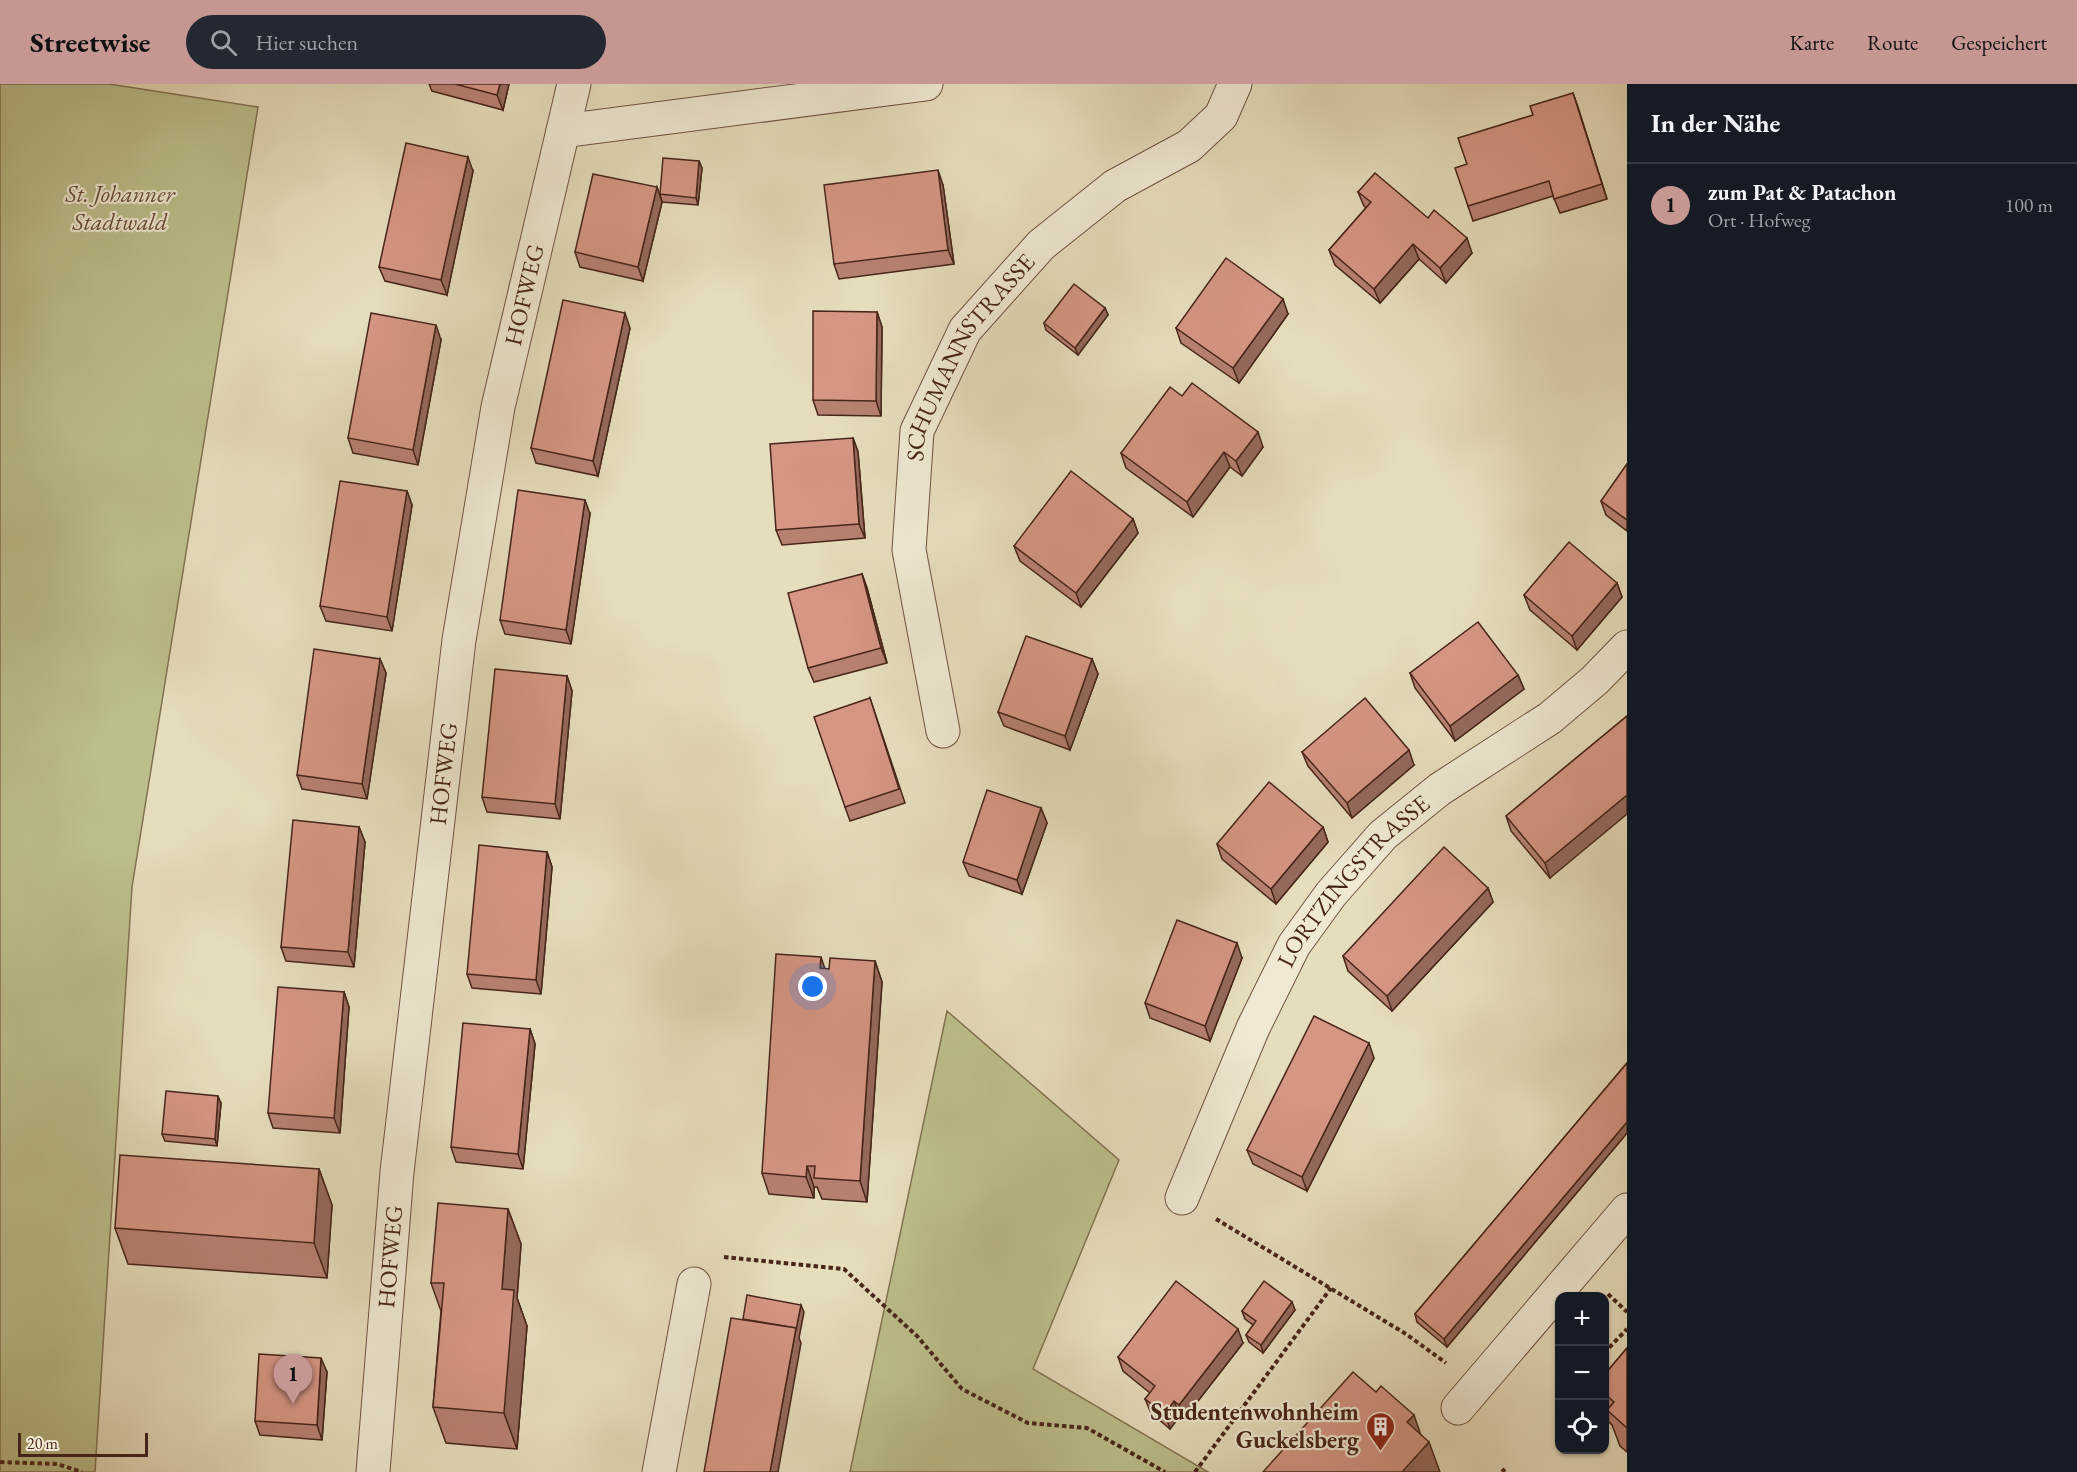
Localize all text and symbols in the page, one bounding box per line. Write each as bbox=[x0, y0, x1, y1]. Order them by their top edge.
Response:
search box bbox=[186, 15, 606, 69]
text: Streetwise bbox=[30, 24, 150, 60]
icon: search bbox=[207, 26, 240, 59]
text: Hier suchen bbox=[255, 28, 358, 57]
text: Karte bbox=[1790, 29, 1834, 56]
text: Route bbox=[1867, 29, 1918, 56]
text: Gespeichert bbox=[1951, 29, 2047, 56]
text: In der Nähe bbox=[1651, 106, 1780, 140]
park label: St. Johanner Stadtwald bbox=[65, 178, 176, 237]
text: zum Pat & Patachon bbox=[1708, 178, 1896, 207]
text: 1 bbox=[1665, 192, 1676, 218]
text: 100 m bbox=[2005, 192, 2053, 218]
text: Ort · Hofweg bbox=[1708, 207, 1810, 233]
street label: HOFWEG bbox=[497, 241, 551, 348]
street label: SCHUMANNSTRASSE bbox=[899, 247, 1041, 462]
street label: HOFWEG bbox=[422, 721, 464, 827]
street label: LORTZINGSTRASSE bbox=[1270, 788, 1436, 972]
your location bbox=[798, 972, 827, 1001]
street label: HOFWEG bbox=[370, 1204, 409, 1309]
map controls bbox=[1555, 1292, 1609, 1454]
button: + bbox=[1555, 1292, 1609, 1346]
button: − bbox=[1555, 1346, 1609, 1400]
pin: 1 bbox=[274, 1354, 312, 1404]
place label: Studentenwohnheim Guckelsberg bbox=[1151, 1396, 1360, 1456]
button: locate bbox=[1555, 1400, 1609, 1454]
building icon: Studentenwohnheim Guckelsberg bbox=[1364, 1410, 1396, 1452]
scale bar bbox=[18, 1430, 148, 1458]
text: 20 m bbox=[27, 1433, 58, 1454]

